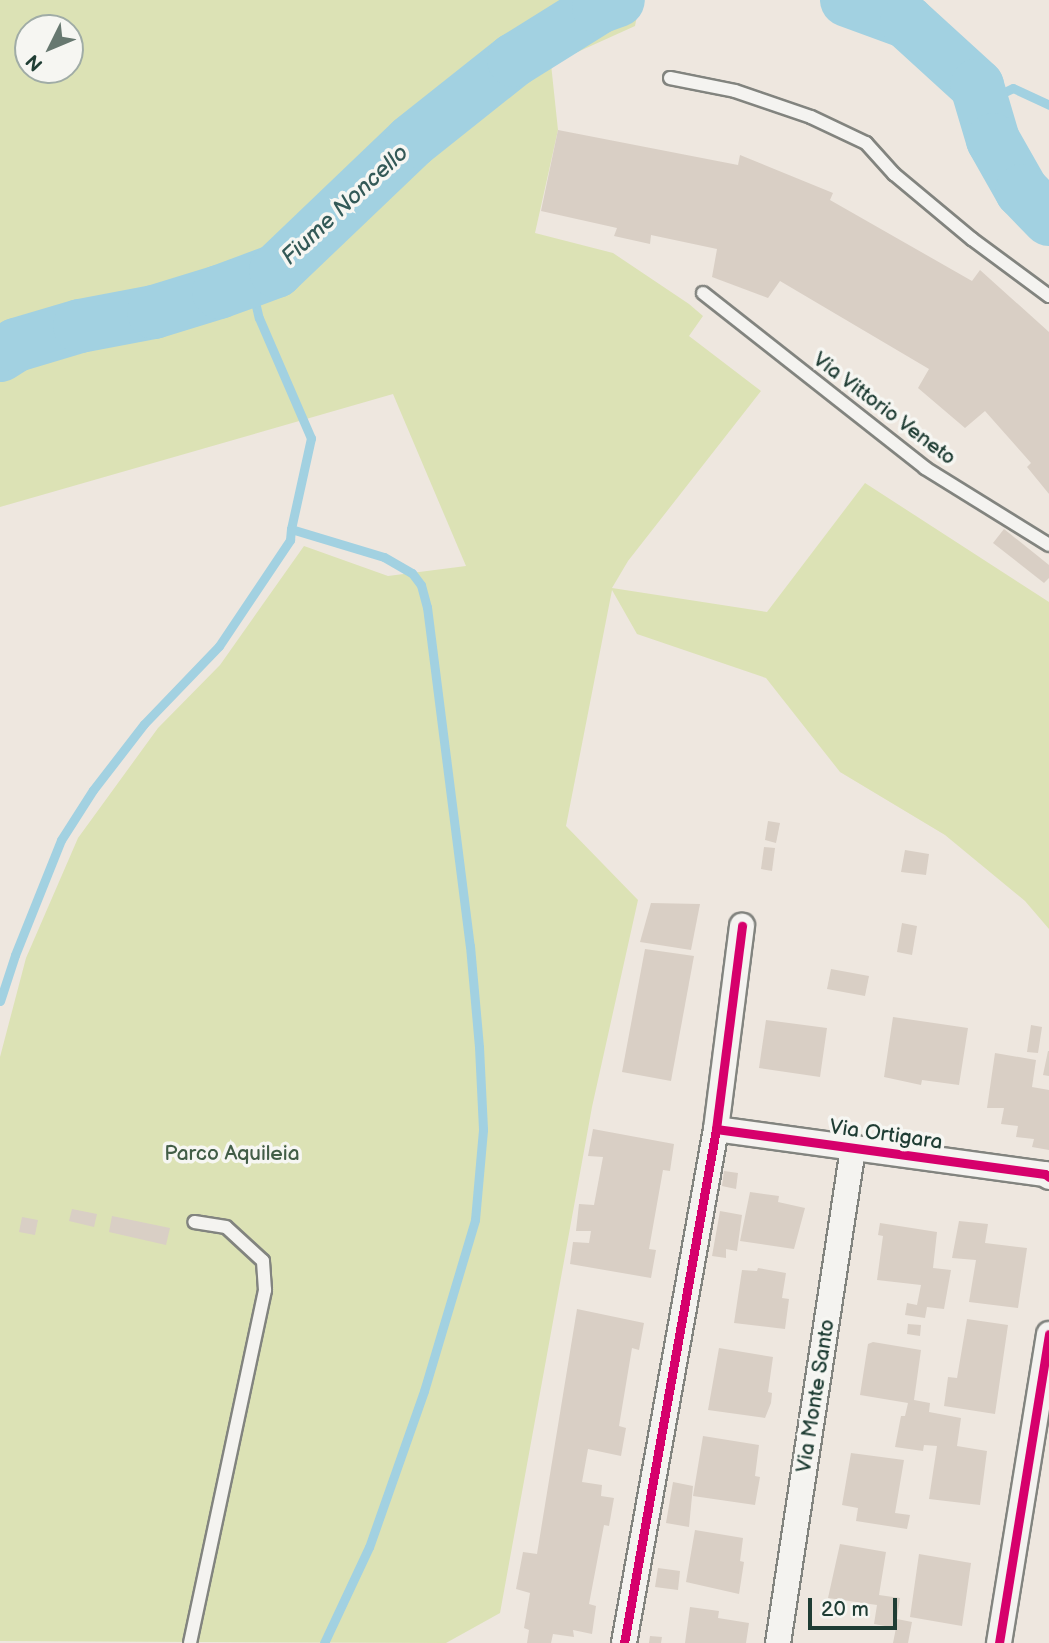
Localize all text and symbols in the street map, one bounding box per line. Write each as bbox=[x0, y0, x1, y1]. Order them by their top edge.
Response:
north arrow bbox=[14, 14, 84, 84]
text: N bbox=[21, 49, 48, 75]
water label: Fiume Noncello bbox=[276, 139, 414, 271]
street label: Via Vittorio Veneto bbox=[807, 347, 961, 471]
street label: Via Ortigara bbox=[828, 1115, 944, 1155]
park label: Parco Aquileia bbox=[164, 1141, 300, 1167]
street label: Via Monte Santo bbox=[791, 1317, 841, 1475]
scale bar bbox=[811, 1584, 900, 1628]
text: 20 m bbox=[821, 1597, 869, 1622]

